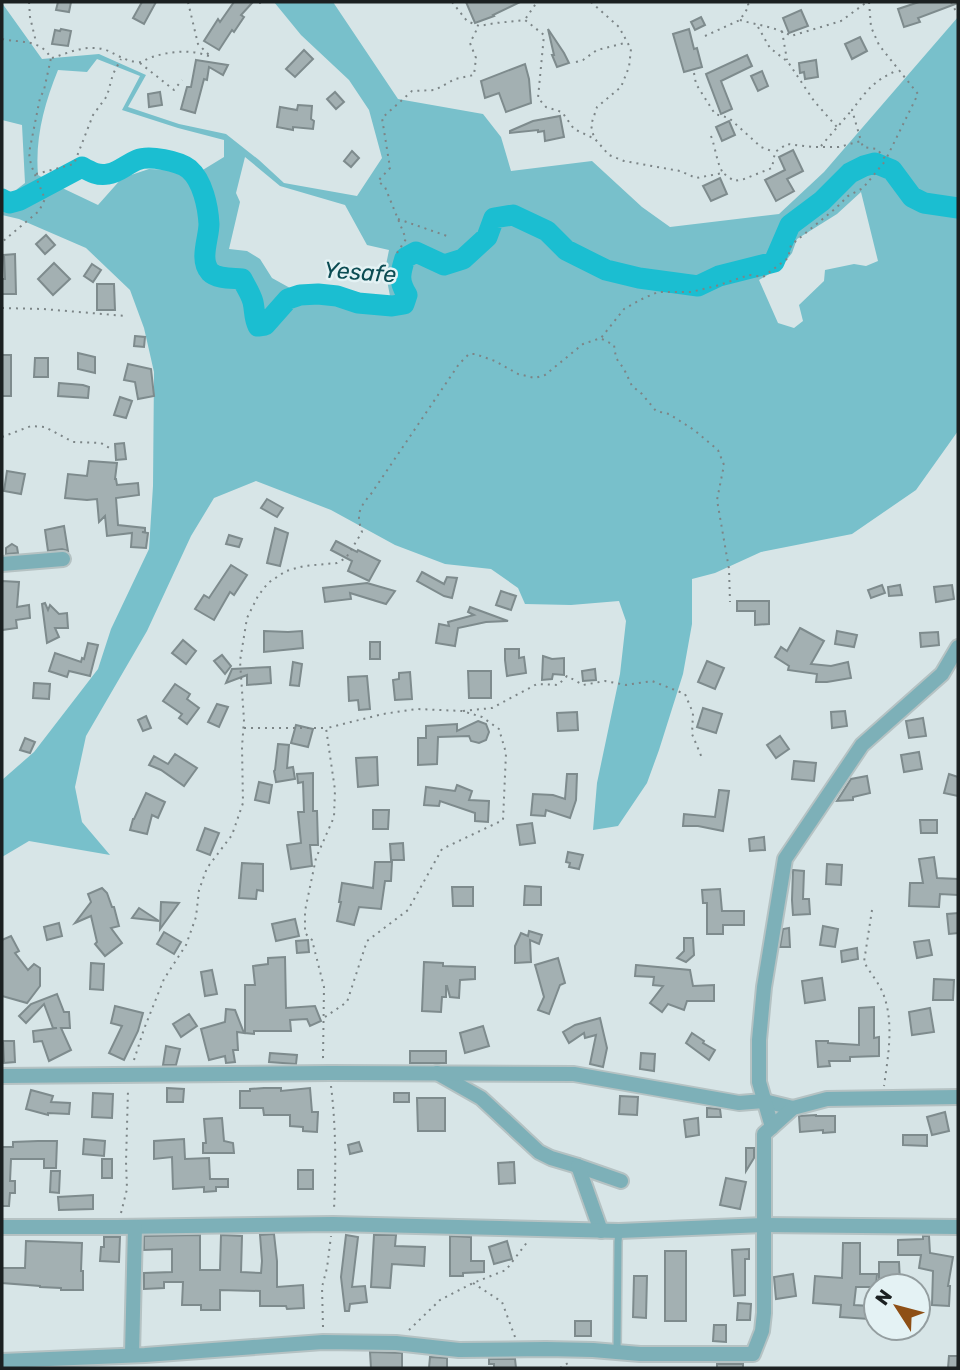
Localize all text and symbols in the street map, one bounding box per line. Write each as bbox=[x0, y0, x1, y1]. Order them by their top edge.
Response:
water label: Yesafe bbox=[323, 256, 397, 289]
north arrow bbox=[862, 1272, 932, 1342]
text: N bbox=[870, 1285, 897, 1310]

